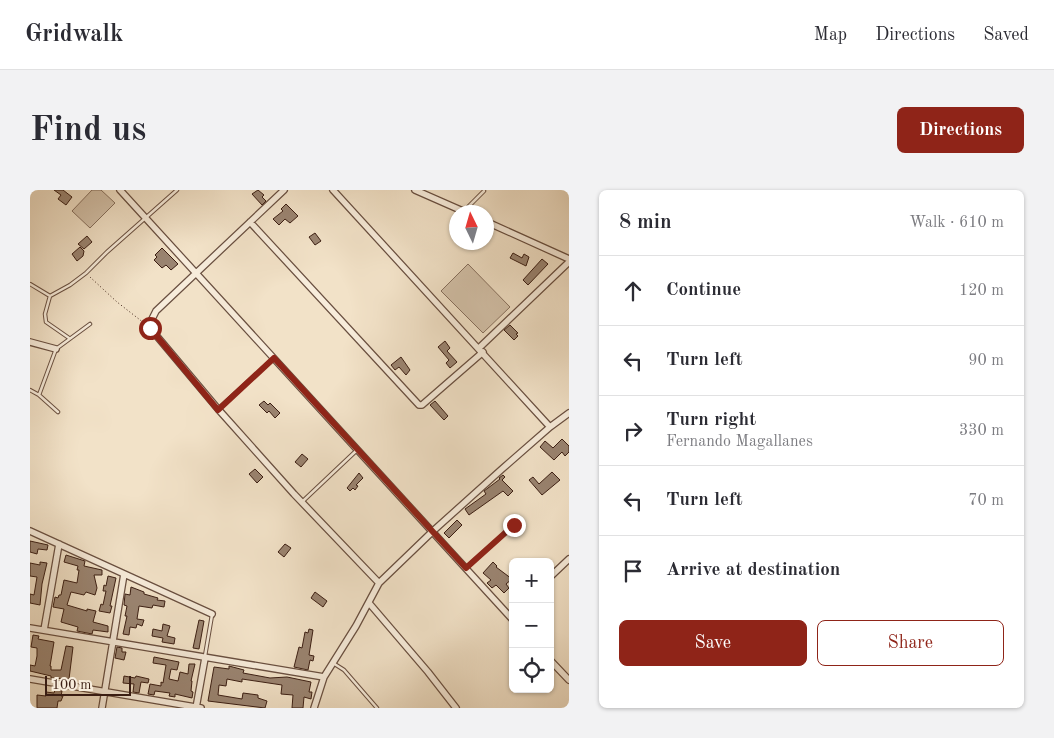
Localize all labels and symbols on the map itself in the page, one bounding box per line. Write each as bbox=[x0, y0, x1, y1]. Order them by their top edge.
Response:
north arrow bbox=[449, 205, 494, 250]
route start bbox=[139, 317, 162, 340]
route end bbox=[503, 514, 526, 537]
scale bar bbox=[45, 673, 131, 696]

